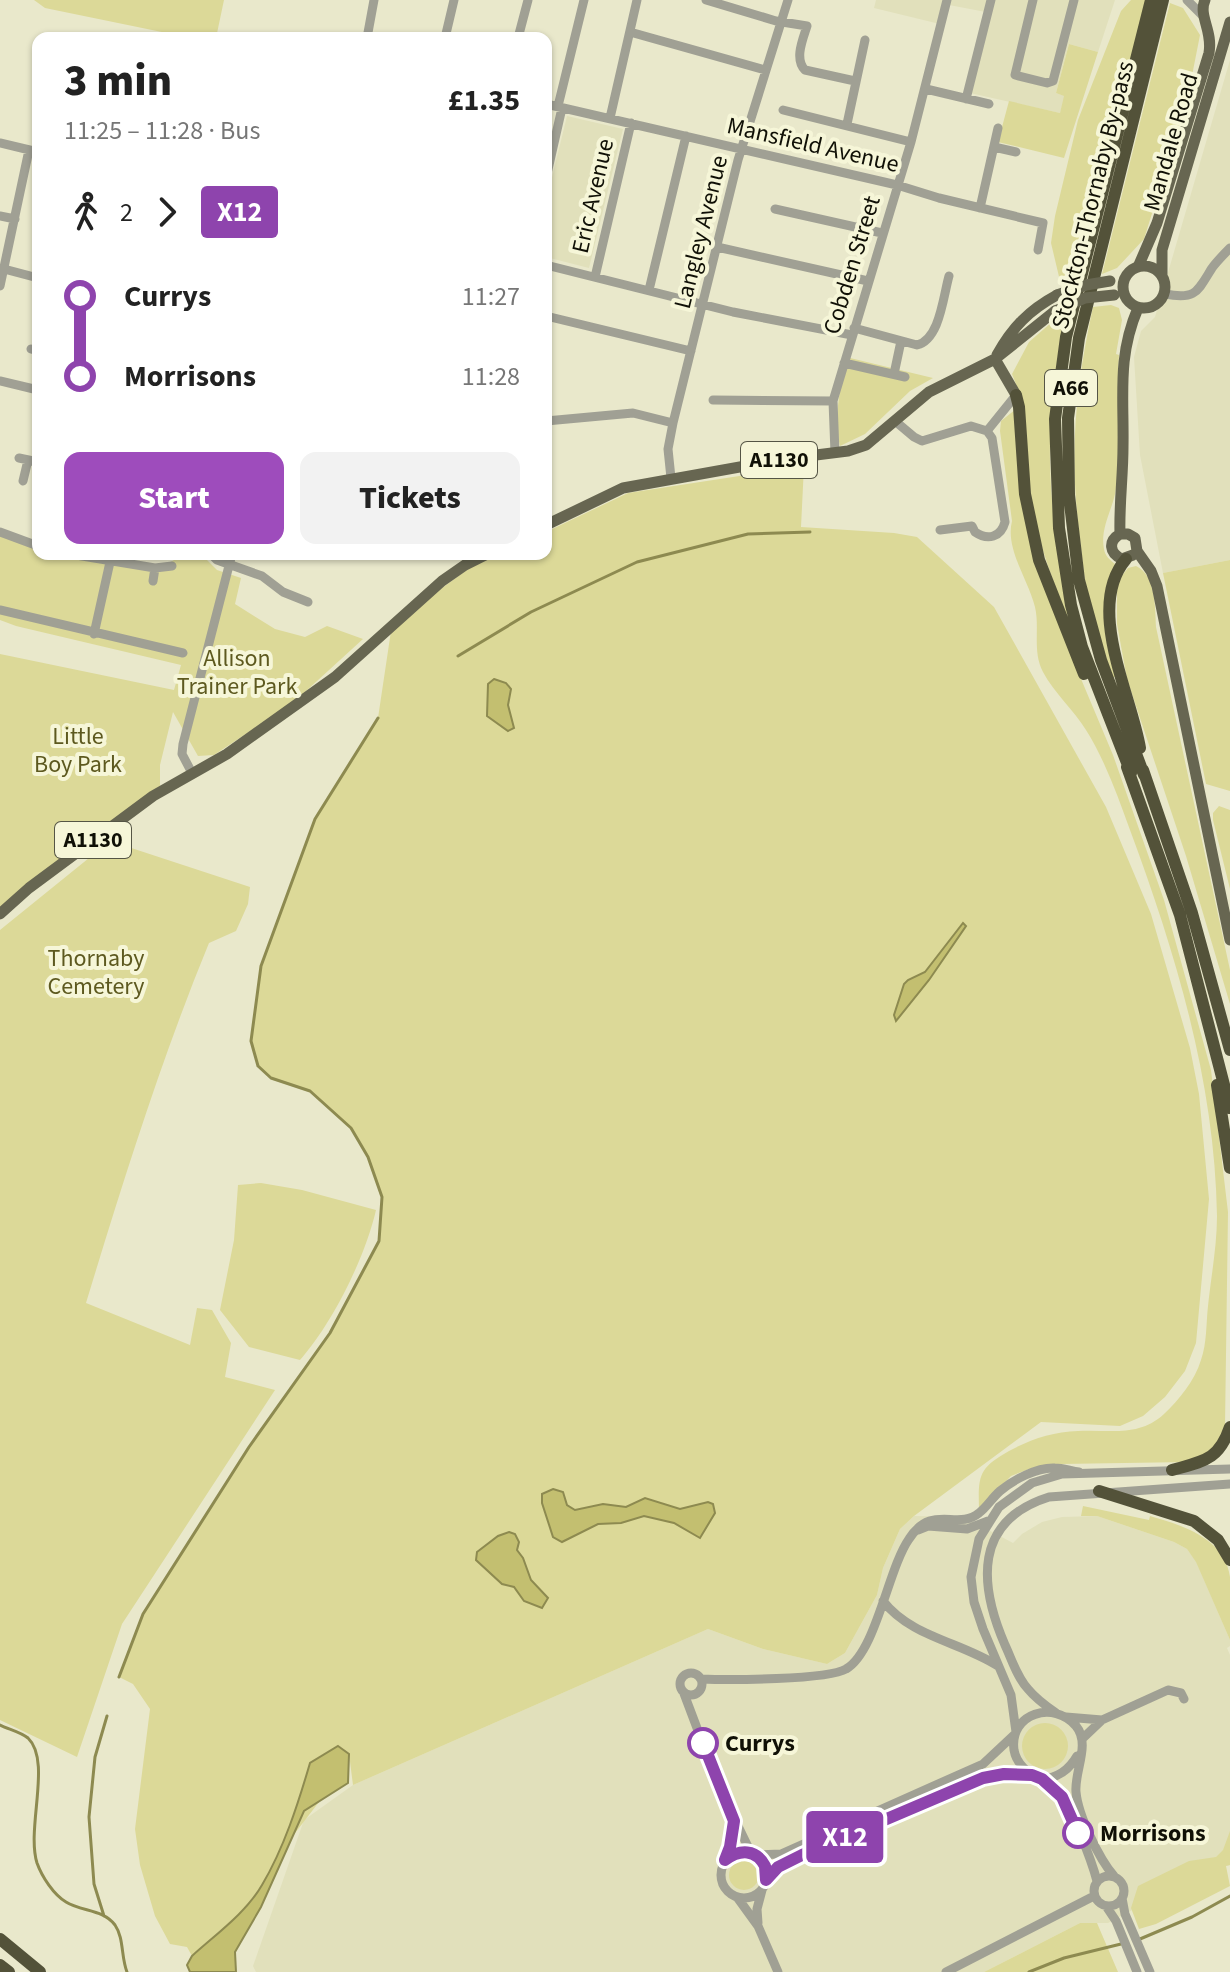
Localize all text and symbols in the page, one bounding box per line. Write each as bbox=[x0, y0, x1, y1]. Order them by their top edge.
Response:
text: 3 min bbox=[64, 50, 172, 113]
street label: Stockton-Thornaby By-pass bbox=[1043, 57, 1143, 333]
street label: Mandale Road bbox=[1135, 69, 1207, 215]
text: £1.35 bbox=[448, 79, 520, 122]
street label: Mansfield Avenue bbox=[723, 108, 903, 182]
text: 11:25 – 11:28 · Bus bbox=[64, 112, 260, 149]
street label: Eric Avenue bbox=[563, 135, 623, 257]
street label: Langley Avenue bbox=[665, 152, 737, 312]
icon: walk bbox=[64, 190, 108, 234]
icon: forward bbox=[145, 190, 189, 234]
street label: Cobden Street bbox=[814, 191, 890, 339]
text: X12 bbox=[217, 192, 262, 232]
text: 2 bbox=[120, 194, 133, 231]
text: Currys bbox=[124, 275, 211, 318]
text: 11:27 bbox=[462, 278, 520, 315]
text: Morrisons bbox=[124, 355, 256, 398]
text: 11:28 bbox=[462, 358, 520, 395]
road number: A66 bbox=[1045, 370, 1097, 406]
road number: A1130 bbox=[741, 442, 817, 478]
button: Start bbox=[64, 452, 284, 544]
button: Tickets bbox=[300, 452, 520, 544]
park label: Allison Trainer Park bbox=[177, 641, 297, 704]
park label: Little Boy Park bbox=[34, 719, 122, 782]
road number: A1130 bbox=[55, 822, 131, 858]
park label: Thornaby Cemetery bbox=[48, 941, 145, 1004]
place label: Currys bbox=[725, 1726, 795, 1761]
marker: Currys bbox=[688, 1728, 718, 1758]
line badge: X12 bbox=[799, 1811, 891, 1863]
place label: Morrisons bbox=[1100, 1816, 1206, 1851]
text: X12 bbox=[822, 1817, 868, 1857]
marker: Morrisons bbox=[1063, 1818, 1093, 1848]

